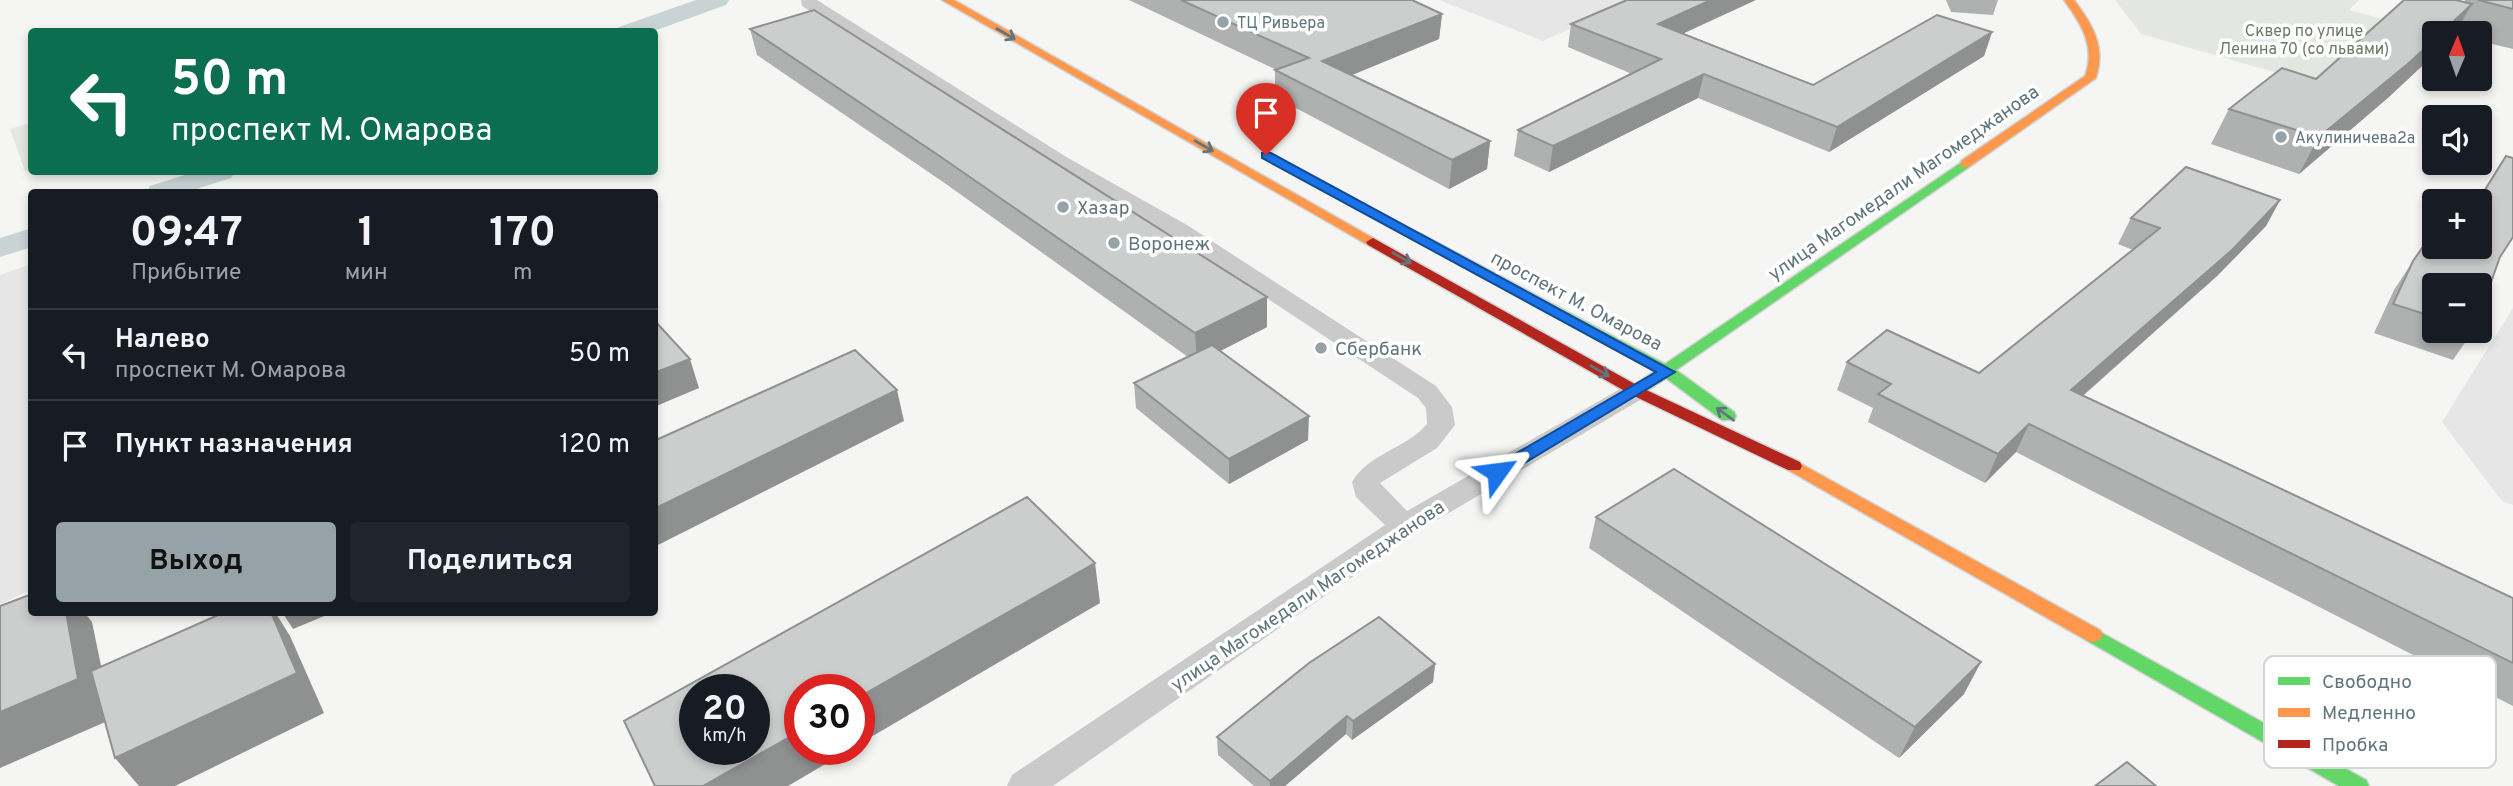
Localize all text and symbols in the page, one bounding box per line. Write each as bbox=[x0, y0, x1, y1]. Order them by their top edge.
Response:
marker: ТЦ Ривьера bbox=[1215, 14, 1231, 30]
place label: ТЦ Ривьера bbox=[1237, 14, 1325, 34]
north arrow bbox=[2422, 21, 2492, 91]
map controls bbox=[2422, 21, 2492, 343]
park label: Сквер по улице Ленина 70 (со львами) bbox=[2219, 22, 2389, 60]
one-way arrow bbox=[996, 27, 1016, 41]
text: 50 m bbox=[171, 51, 288, 113]
icon: left bbox=[56, 56, 147, 147]
street label: улица Магомедали Магомеджанова bbox=[1764, 81, 2044, 287]
pin bbox=[1236, 83, 1296, 155]
icon: arrive bbox=[1247, 94, 1285, 132]
button: sound bbox=[2422, 105, 2492, 175]
text: проспект М. Омарова bbox=[171, 112, 492, 152]
marker: Акулиничева2а bbox=[2273, 129, 2289, 145]
place label: Акулиничева2а bbox=[2295, 129, 2415, 149]
one-way arrow bbox=[1193, 140, 1214, 153]
button: + bbox=[2422, 189, 2492, 259]
place label: Хазар bbox=[1077, 197, 1129, 221]
marker: Хазар bbox=[1055, 199, 1071, 215]
text: 09:47 bbox=[130, 208, 243, 261]
text: 1 bbox=[358, 208, 375, 261]
text: 170 bbox=[489, 208, 556, 261]
place label: Воронеж bbox=[1128, 233, 1210, 257]
marker: Воронеж bbox=[1106, 235, 1122, 251]
street label: проспект М. Омарова bbox=[1486, 246, 1666, 357]
one-way arrow bbox=[1391, 252, 1412, 265]
text: Прибытие bbox=[131, 259, 241, 288]
text: мин bbox=[345, 259, 388, 288]
text: m bbox=[513, 259, 533, 288]
button: − bbox=[2422, 273, 2492, 343]
text: Налево bbox=[115, 324, 210, 357]
icon: left bbox=[56, 336, 94, 374]
text: 50 m bbox=[569, 338, 630, 371]
place label: Сбербанк bbox=[1335, 338, 1422, 362]
marker: Сбербанк bbox=[1313, 340, 1329, 356]
text: проспект М. Омарова bbox=[115, 357, 346, 386]
one-way arrow bbox=[1589, 364, 1609, 378]
one-way arrow bbox=[1716, 407, 1735, 422]
icon: arrive bbox=[56, 427, 94, 465]
text: Пункт назначения bbox=[115, 429, 353, 462]
text: 120 m bbox=[560, 429, 630, 462]
position arrow bbox=[1460, 435, 1534, 509]
street label: улица Магомедали Магомеджановa bbox=[1167, 496, 1450, 698]
button: Выход bbox=[56, 522, 336, 602]
button: Поделиться bbox=[350, 522, 630, 602]
legend bbox=[2264, 656, 2496, 768]
text: Свободно bbox=[2322, 671, 2412, 695]
speed limit sign: 30 bbox=[784, 674, 875, 765]
text: 20 bbox=[702, 688, 747, 732]
text: Медленно bbox=[2322, 702, 2416, 726]
text: km/h bbox=[703, 725, 746, 748]
text: Пробка bbox=[2322, 734, 2388, 758]

